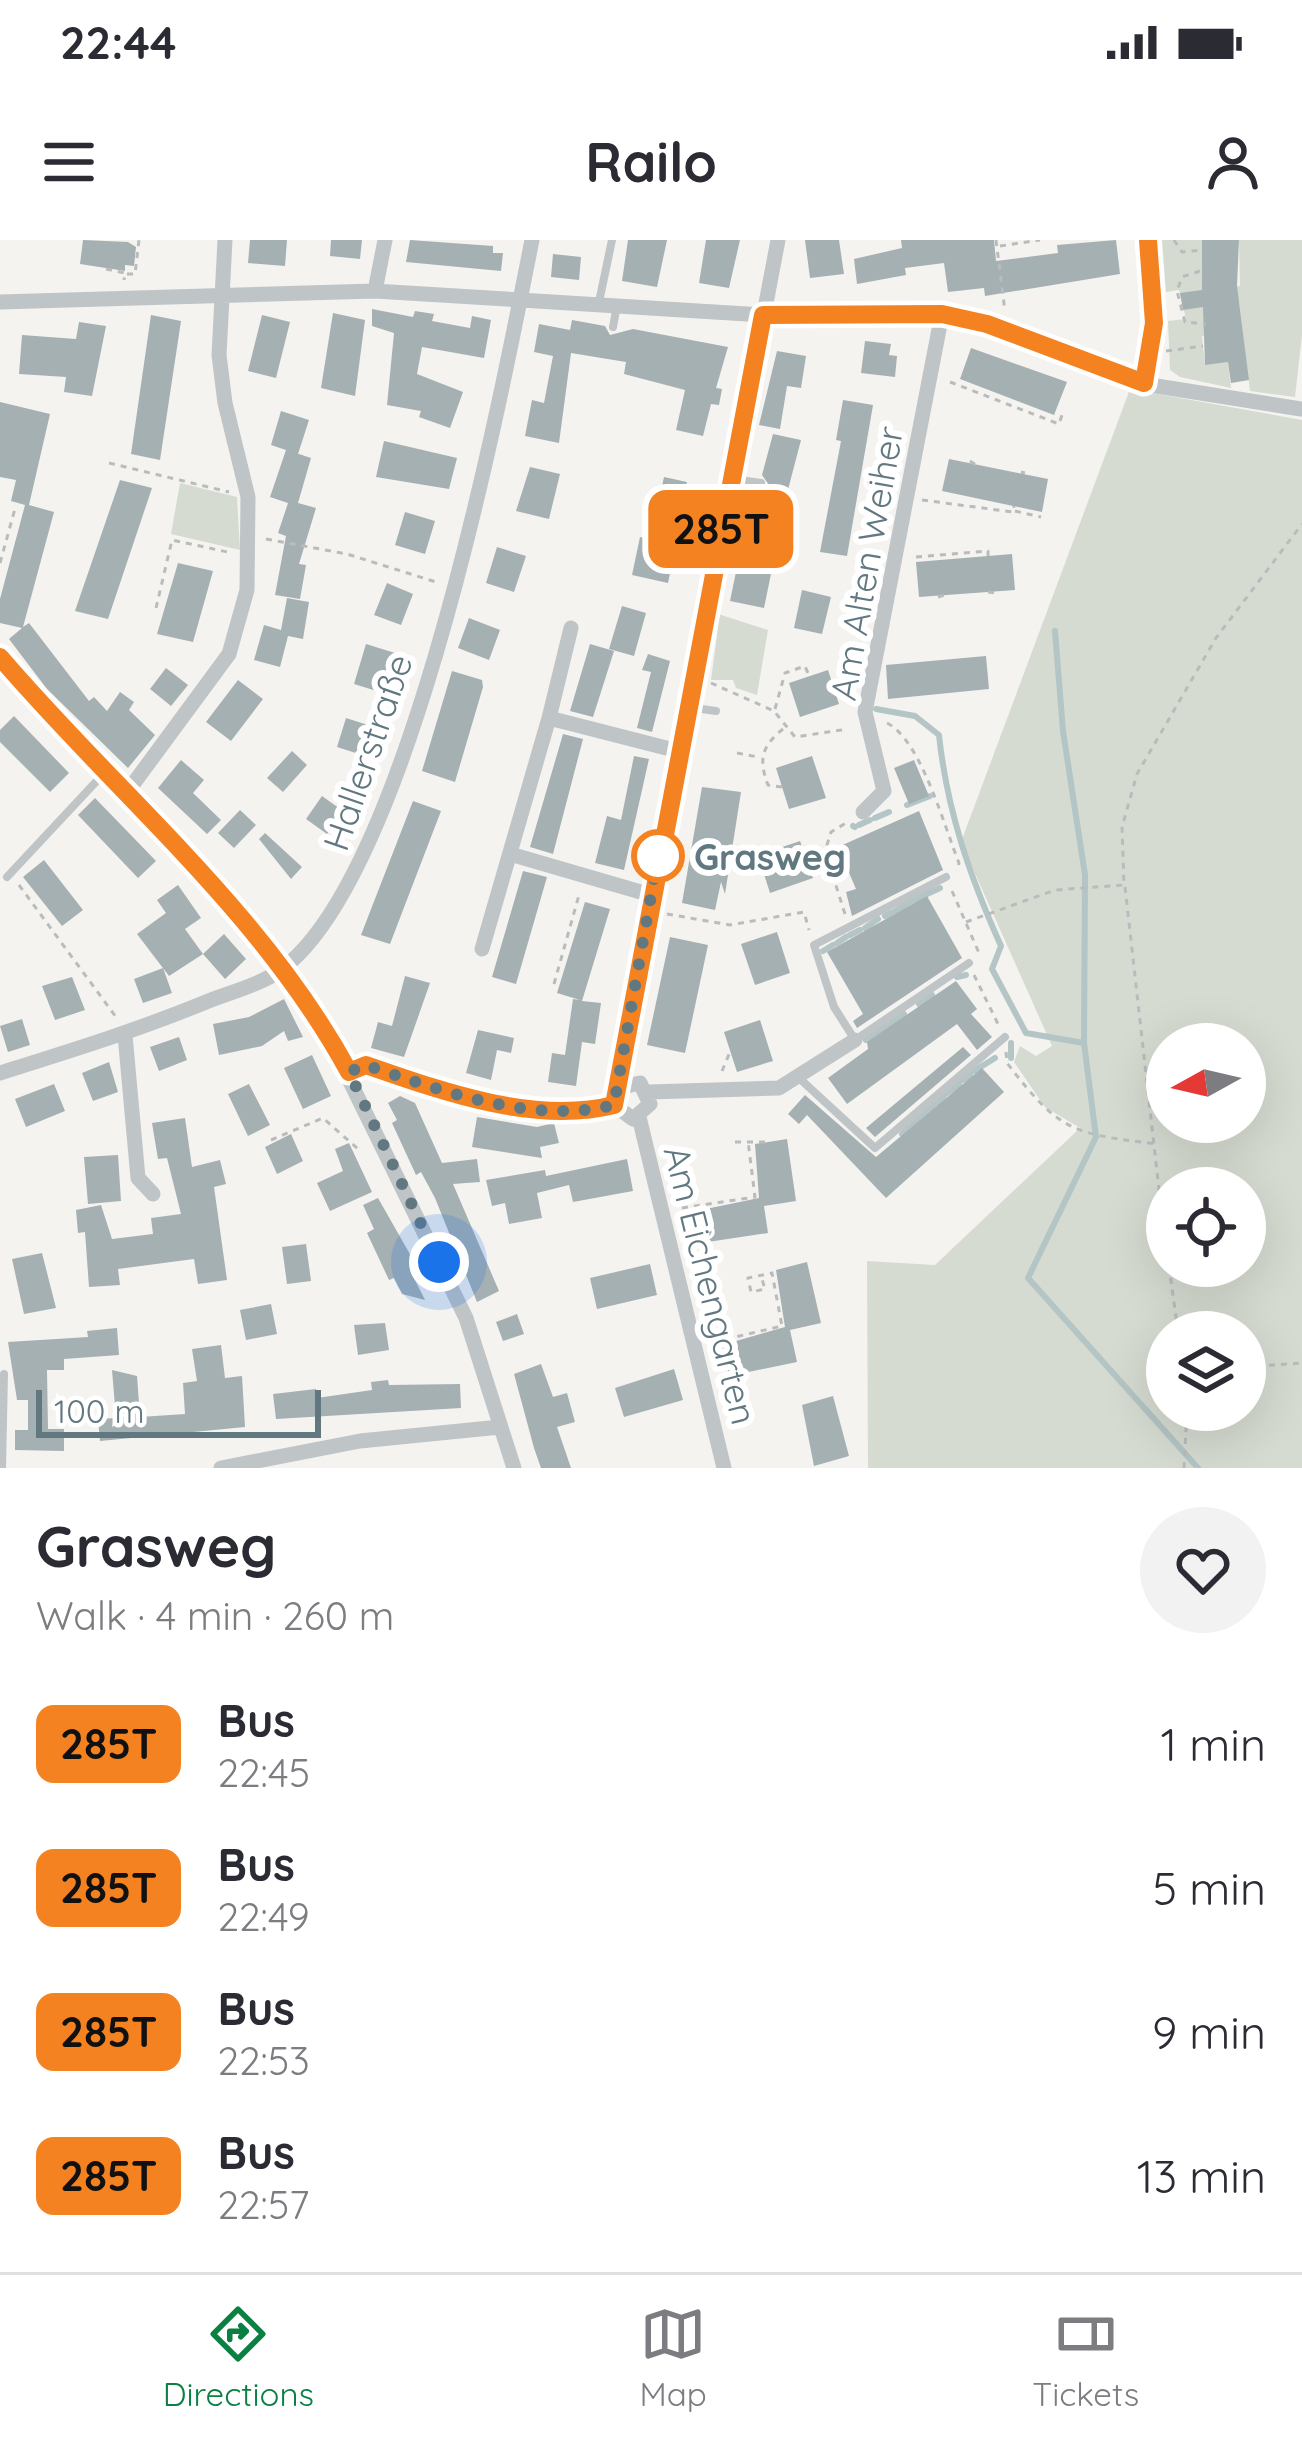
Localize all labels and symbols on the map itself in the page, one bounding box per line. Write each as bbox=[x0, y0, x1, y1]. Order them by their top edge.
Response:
street label: Am Alten Weiher bbox=[820, 422, 912, 703]
line badge: 285T bbox=[637, 490, 805, 568]
street label: Hallerstraße bbox=[312, 648, 422, 856]
marker: Grasweg bbox=[633, 831, 683, 881]
place label: Grasweg bbox=[694, 834, 846, 879]
north arrow bbox=[1146, 1023, 1266, 1143]
street label: Am Eichengarten bbox=[655, 1141, 767, 1429]
your location bbox=[409, 1232, 469, 1292]
scale bar bbox=[36, 1384, 321, 1437]

